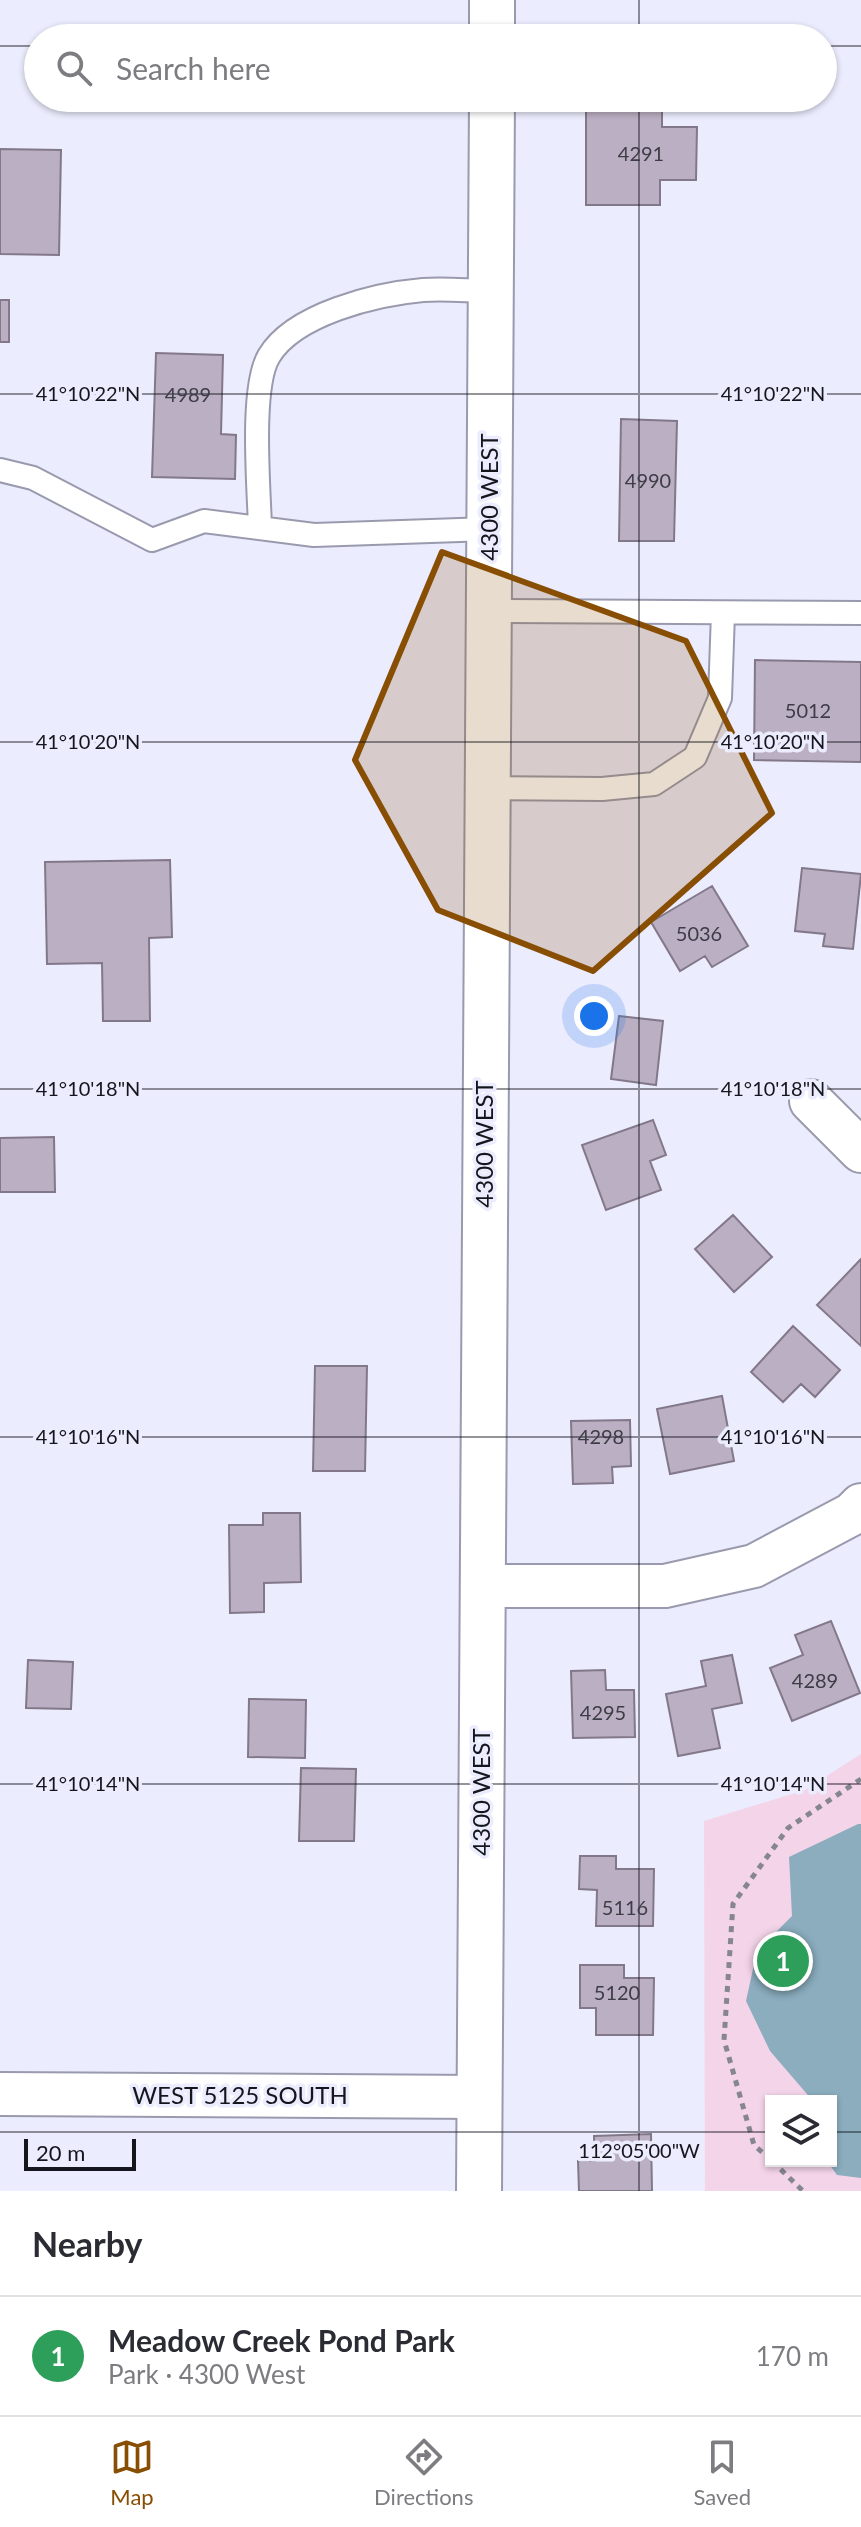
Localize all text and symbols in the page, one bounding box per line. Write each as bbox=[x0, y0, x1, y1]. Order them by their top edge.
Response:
search box bbox=[24, 24, 837, 112]
icon: search bbox=[52, 46, 96, 90]
text: Search here bbox=[116, 50, 271, 86]
house number: 4291 bbox=[618, 141, 664, 165]
text: 41°10'22"N bbox=[36, 381, 140, 405]
text: 41°10'22"N bbox=[721, 381, 825, 405]
house number: 4989 bbox=[165, 382, 211, 406]
street label: 4300 WEST bbox=[474, 433, 503, 561]
house number: 4990 bbox=[625, 468, 671, 492]
house number: 5012 bbox=[785, 698, 831, 722]
text: 41°10'20"N bbox=[36, 729, 140, 753]
text: 41°10'20"N bbox=[721, 729, 825, 753]
house number: 5036 bbox=[676, 921, 722, 945]
your location bbox=[574, 996, 614, 1036]
text: 41°10'18"N bbox=[36, 1076, 140, 1100]
text: 41°10'18"N bbox=[721, 1076, 825, 1100]
street label: 4300 WEST bbox=[469, 1080, 498, 1208]
text: 41°10'16"N bbox=[36, 1424, 140, 1448]
house number: 4298 bbox=[578, 1424, 624, 1448]
text: 41°10'16"N bbox=[721, 1424, 825, 1448]
house number: 4289 bbox=[792, 1668, 838, 1692]
house number: 4295 bbox=[580, 1700, 626, 1724]
street label: 4300 WEST bbox=[466, 1728, 495, 1856]
text: 41°10'14"N bbox=[36, 1771, 140, 1795]
text: 41°10'14"N bbox=[721, 1771, 825, 1795]
house number: 5116 bbox=[602, 1895, 648, 1919]
pin: 1 bbox=[757, 1931, 809, 1991]
house number: 5120 bbox=[594, 1980, 640, 2004]
street label: WEST 5125 SOUTH bbox=[132, 2080, 348, 2109]
map controls bbox=[765, 2095, 837, 2167]
button: layers bbox=[765, 2095, 837, 2167]
scale bar bbox=[24, 2135, 136, 2171]
text: 112°05'00"W bbox=[578, 2138, 700, 2162]
text: 20 m bbox=[36, 2139, 85, 2166]
text: Nearby bbox=[32, 2223, 143, 2264]
text: Meadow Creek Pond Park bbox=[108, 2322, 455, 2358]
text: 1 bbox=[50, 2340, 66, 2372]
text: 170 m bbox=[756, 2340, 829, 2372]
text: Park · 4300 West bbox=[108, 2358, 305, 2390]
tab: Map bbox=[110, 2435, 154, 2510]
tab: Directions bbox=[374, 2435, 473, 2510]
tab: Saved bbox=[693, 2435, 751, 2510]

